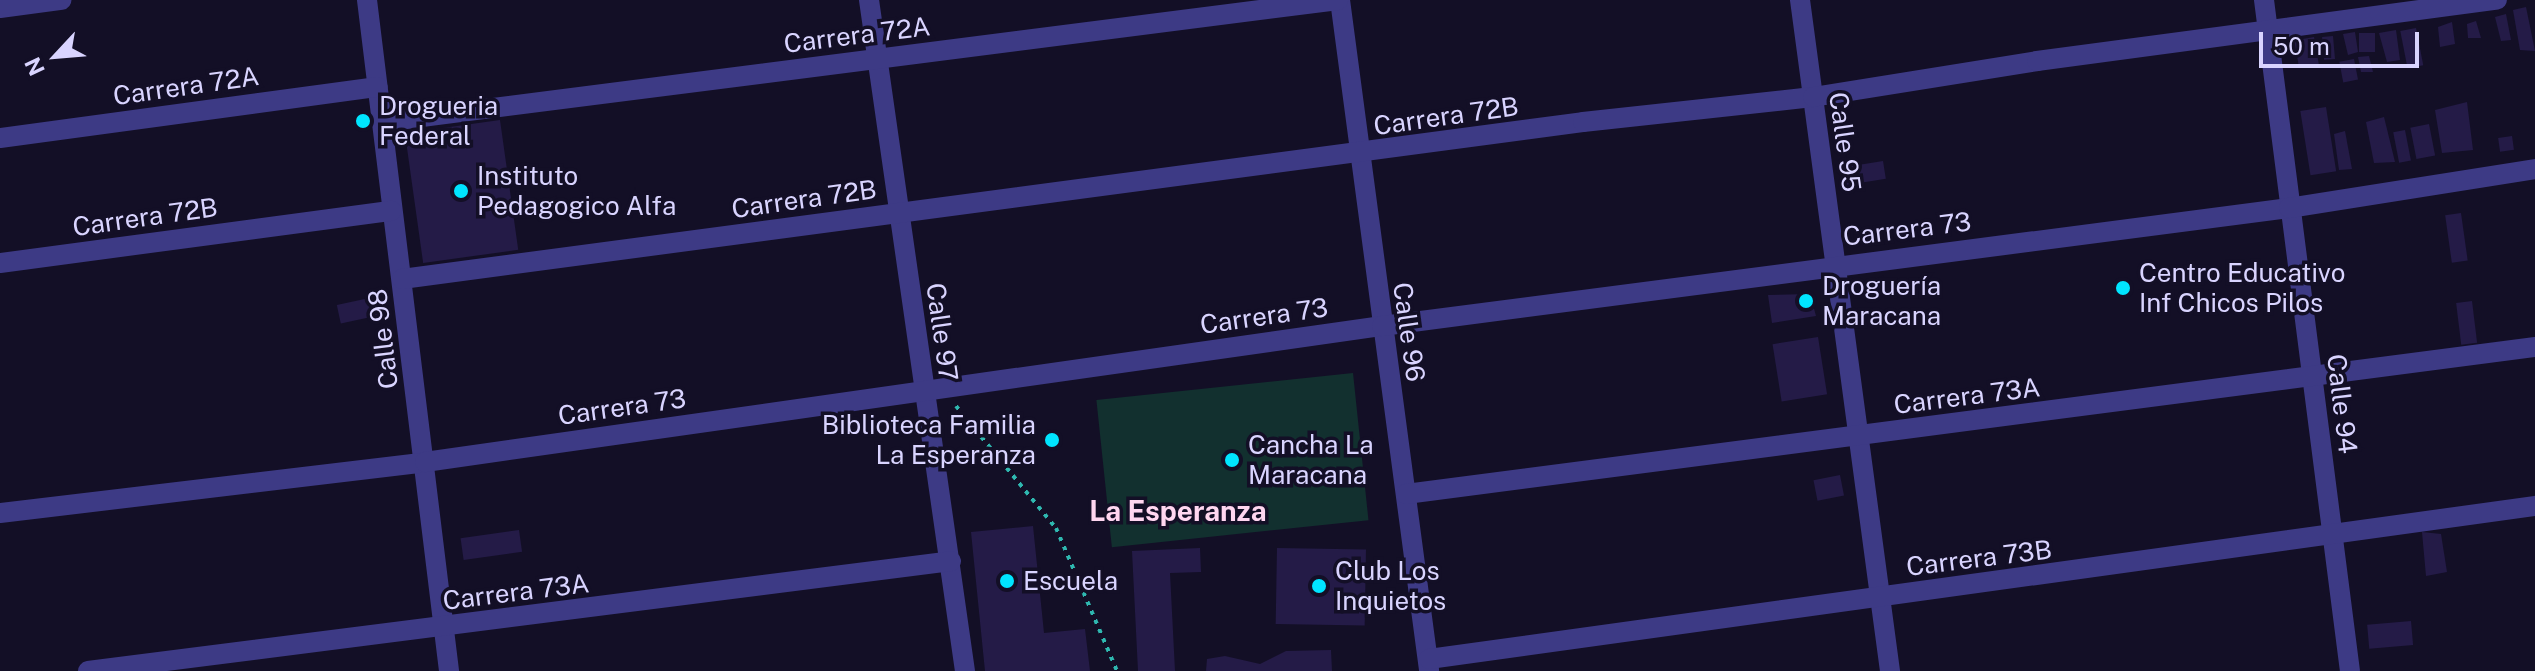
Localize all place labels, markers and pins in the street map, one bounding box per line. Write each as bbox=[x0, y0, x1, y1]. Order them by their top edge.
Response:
place label: Drogueria Federal bbox=[379, 90, 498, 152]
marker: Drogueria Federal bbox=[354, 112, 372, 130]
place label: Instituto Pedagogico Alfa bbox=[477, 160, 676, 222]
marker: Instituto Pedagogico Alfa bbox=[452, 182, 470, 200]
place label: Centro Educativo Inf Chicos Pilos bbox=[2139, 257, 2346, 318]
place label: Droguería Maracana bbox=[1822, 270, 1941, 332]
marker: Centro Educativo Inf Chicos Pilos bbox=[2114, 279, 2132, 297]
marker: Droguería Maracana bbox=[1797, 292, 1815, 310]
place label: Biblioteca Familia La Esperanza bbox=[822, 409, 1036, 470]
place label: Cancha La Maracana bbox=[1248, 429, 1374, 490]
marker: Biblioteca Familia La Esperanza bbox=[1043, 431, 1061, 449]
marker: Cancha La Maracana bbox=[1223, 451, 1241, 469]
place label: Club Los Inquietos bbox=[1335, 555, 1446, 616]
place label: Escuela bbox=[1023, 565, 1118, 597]
marker: Escuela bbox=[998, 572, 1016, 590]
marker: Club Los Inquietos bbox=[1310, 577, 1328, 595]

